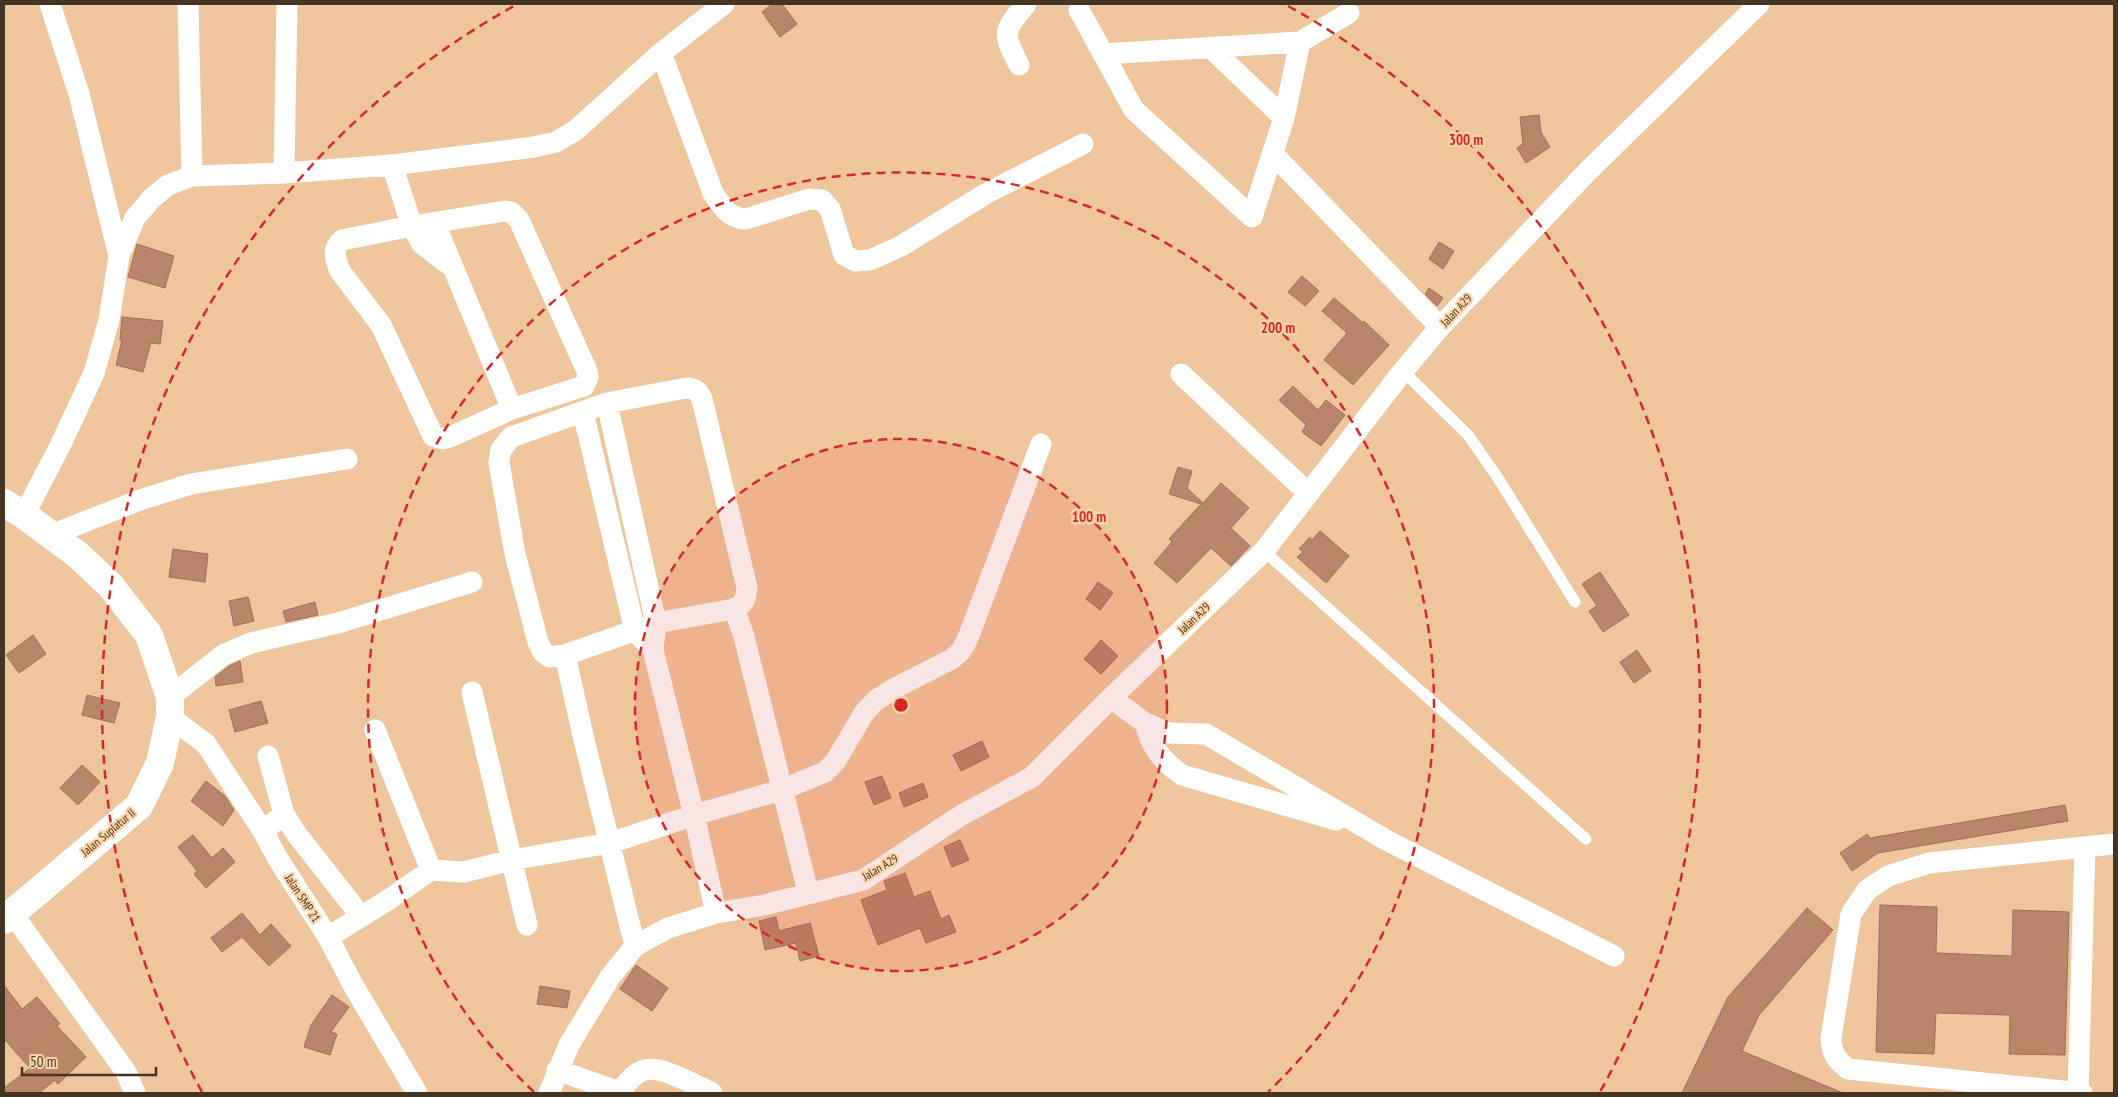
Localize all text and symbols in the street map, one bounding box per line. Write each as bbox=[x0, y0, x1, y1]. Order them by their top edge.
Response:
text: 300 m bbox=[1449, 130, 1483, 149]
street label: Jalan A29 bbox=[1436, 291, 1475, 330]
text: 200 m bbox=[1261, 318, 1295, 337]
text: 100 m bbox=[1072, 507, 1106, 526]
street label: Jalan A29 bbox=[1174, 599, 1213, 638]
centre of rings bbox=[892, 696, 910, 714]
street label: Jalan Suplatur II bbox=[77, 805, 138, 860]
street label: Jalan A29 bbox=[858, 850, 901, 884]
street label: Jalan SMP 21 bbox=[281, 870, 324, 925]
scale bar bbox=[22, 1044, 156, 1076]
text: 50 m bbox=[30, 1052, 56, 1071]

